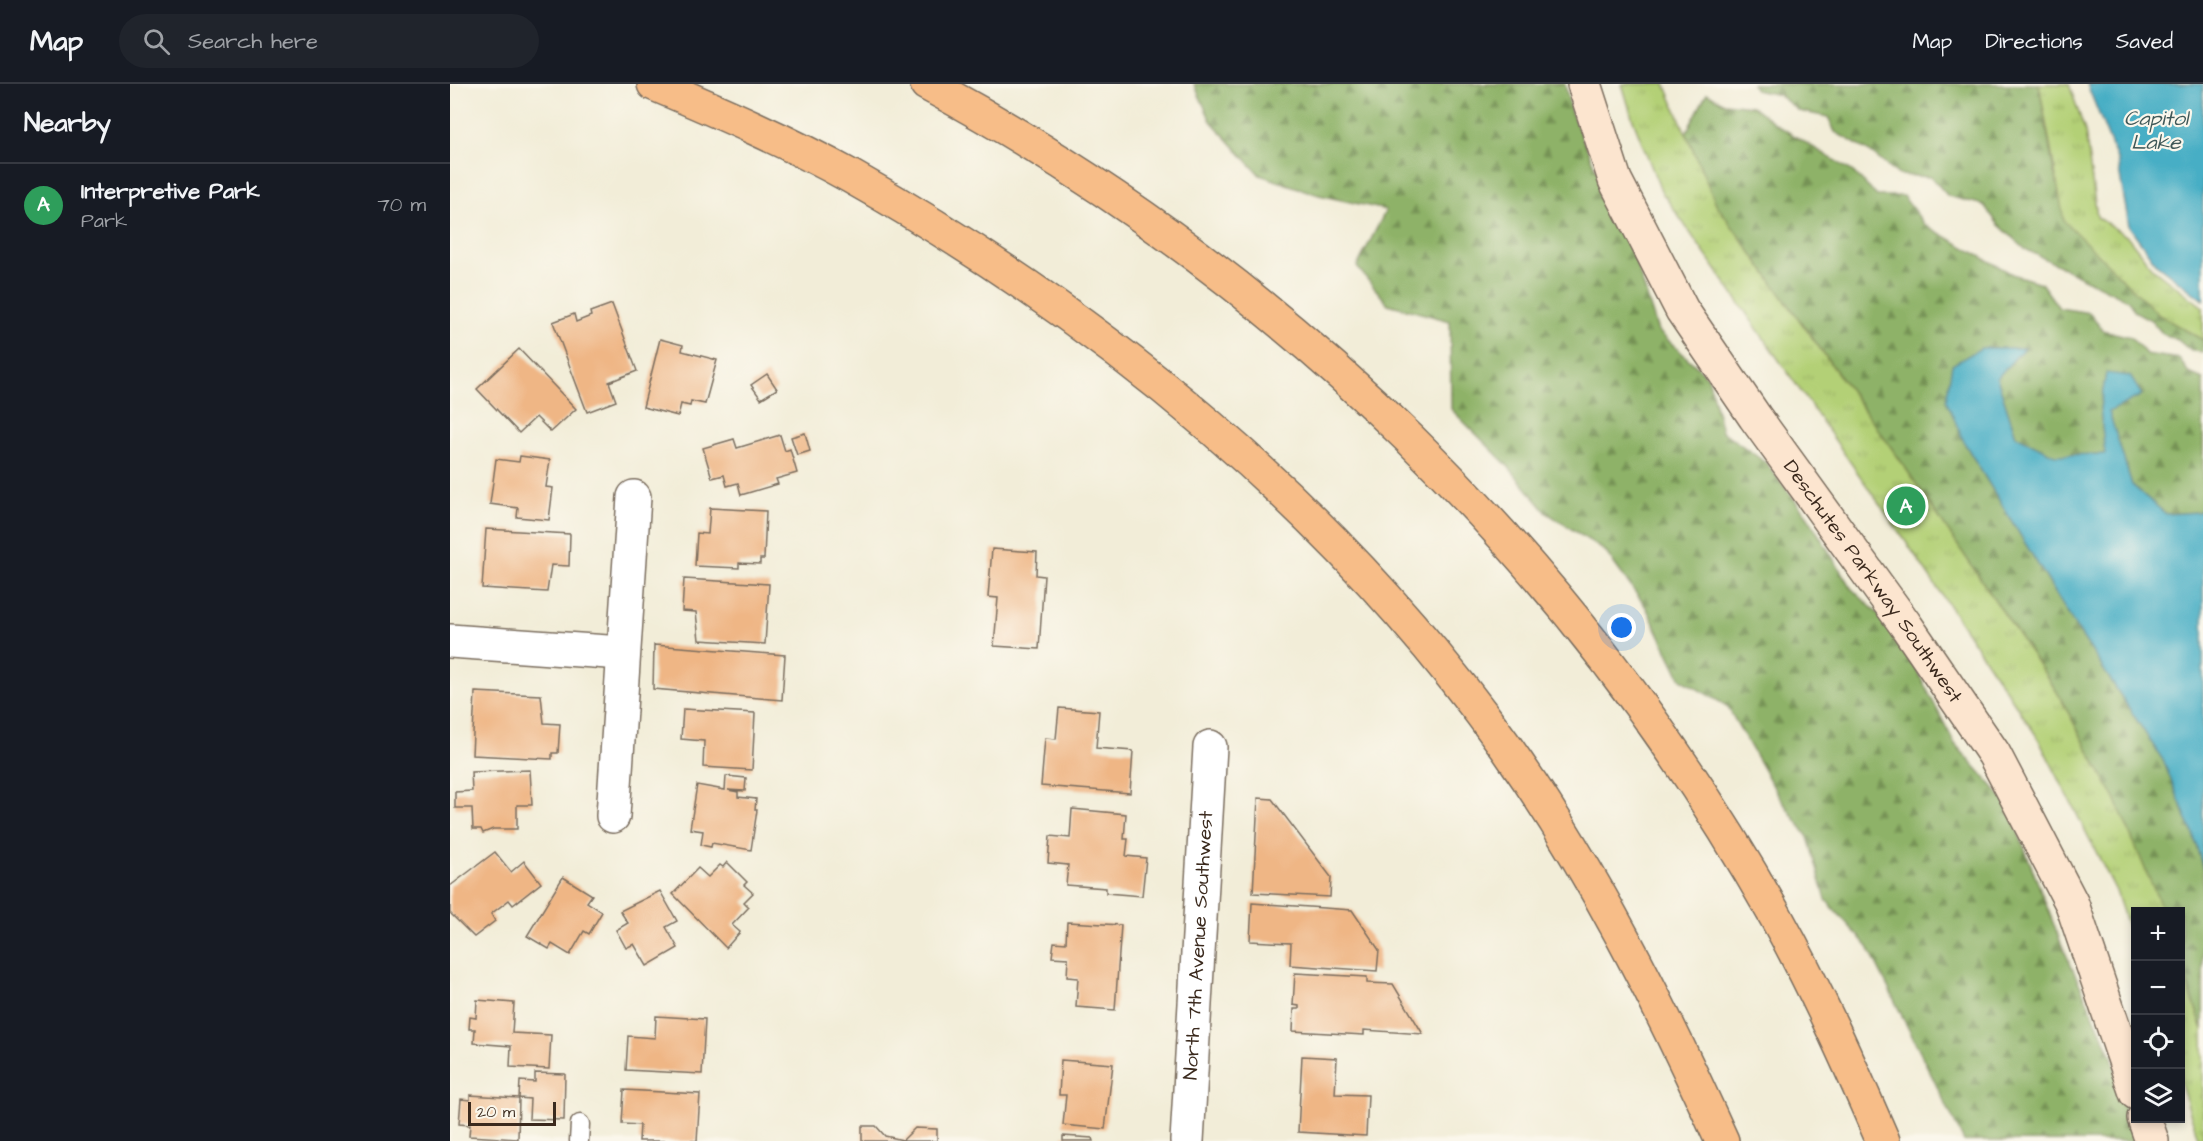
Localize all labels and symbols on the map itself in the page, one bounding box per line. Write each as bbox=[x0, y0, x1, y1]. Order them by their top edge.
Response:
water label: Capitol Lake bbox=[2124, 104, 2191, 157]
street label: Deschutes Parkway Southwest bbox=[1777, 454, 1969, 709]
pin: A bbox=[1886, 484, 1926, 528]
your location bbox=[1607, 613, 1636, 642]
street label: North 7th Avenue Southwest bbox=[1177, 810, 1220, 1081]
scale bar bbox=[468, 1099, 556, 1126]

